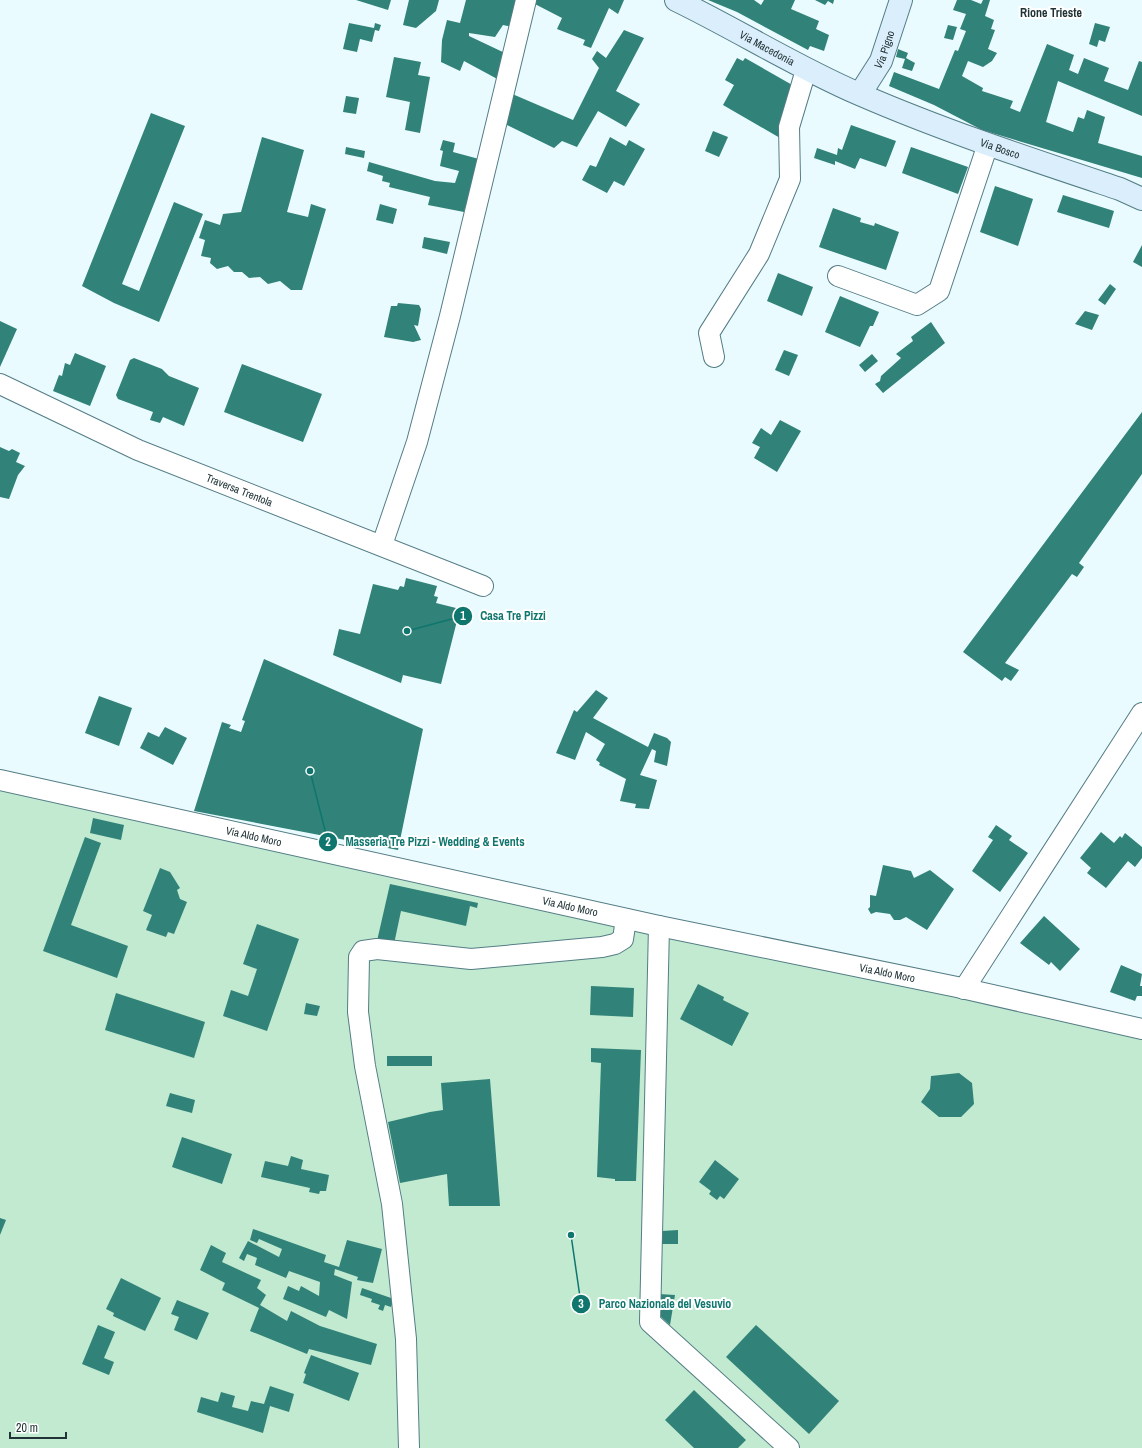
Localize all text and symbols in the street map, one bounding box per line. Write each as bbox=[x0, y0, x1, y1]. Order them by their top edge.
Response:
district label: Rione Trieste bbox=[1020, 5, 1082, 21]
street label: Via Macedonia bbox=[737, 27, 797, 69]
street label: Via Pigno bbox=[871, 29, 898, 71]
street label: Via Bosco bbox=[978, 135, 1022, 162]
street label: Traversa Trentola bbox=[204, 471, 275, 509]
callout: Casa Tre Pizzi bbox=[453, 604, 554, 628]
text: 1 bbox=[460, 608, 466, 624]
text: Casa Tre Pizzi bbox=[480, 608, 546, 624]
street label: Via Aldo Moro bbox=[225, 823, 283, 849]
callout: Masseria Tre Pizzi - Wedding & Events bbox=[318, 830, 533, 854]
text: 2 bbox=[325, 834, 331, 850]
text: Masseria Tre Pizzi - Wedding & Events bbox=[345, 834, 525, 850]
street label: Via Aldo Moro bbox=[541, 893, 599, 919]
street label: Via Aldo Moro bbox=[858, 960, 916, 985]
callout: Parco Nazionale del Vesuvio bbox=[571, 1292, 740, 1316]
text: 3 bbox=[578, 1296, 584, 1312]
text: Parco Nazionale del Vesuvio bbox=[599, 1296, 731, 1312]
scale bar bbox=[10, 1414, 66, 1440]
text: 20 m bbox=[16, 1420, 38, 1436]

